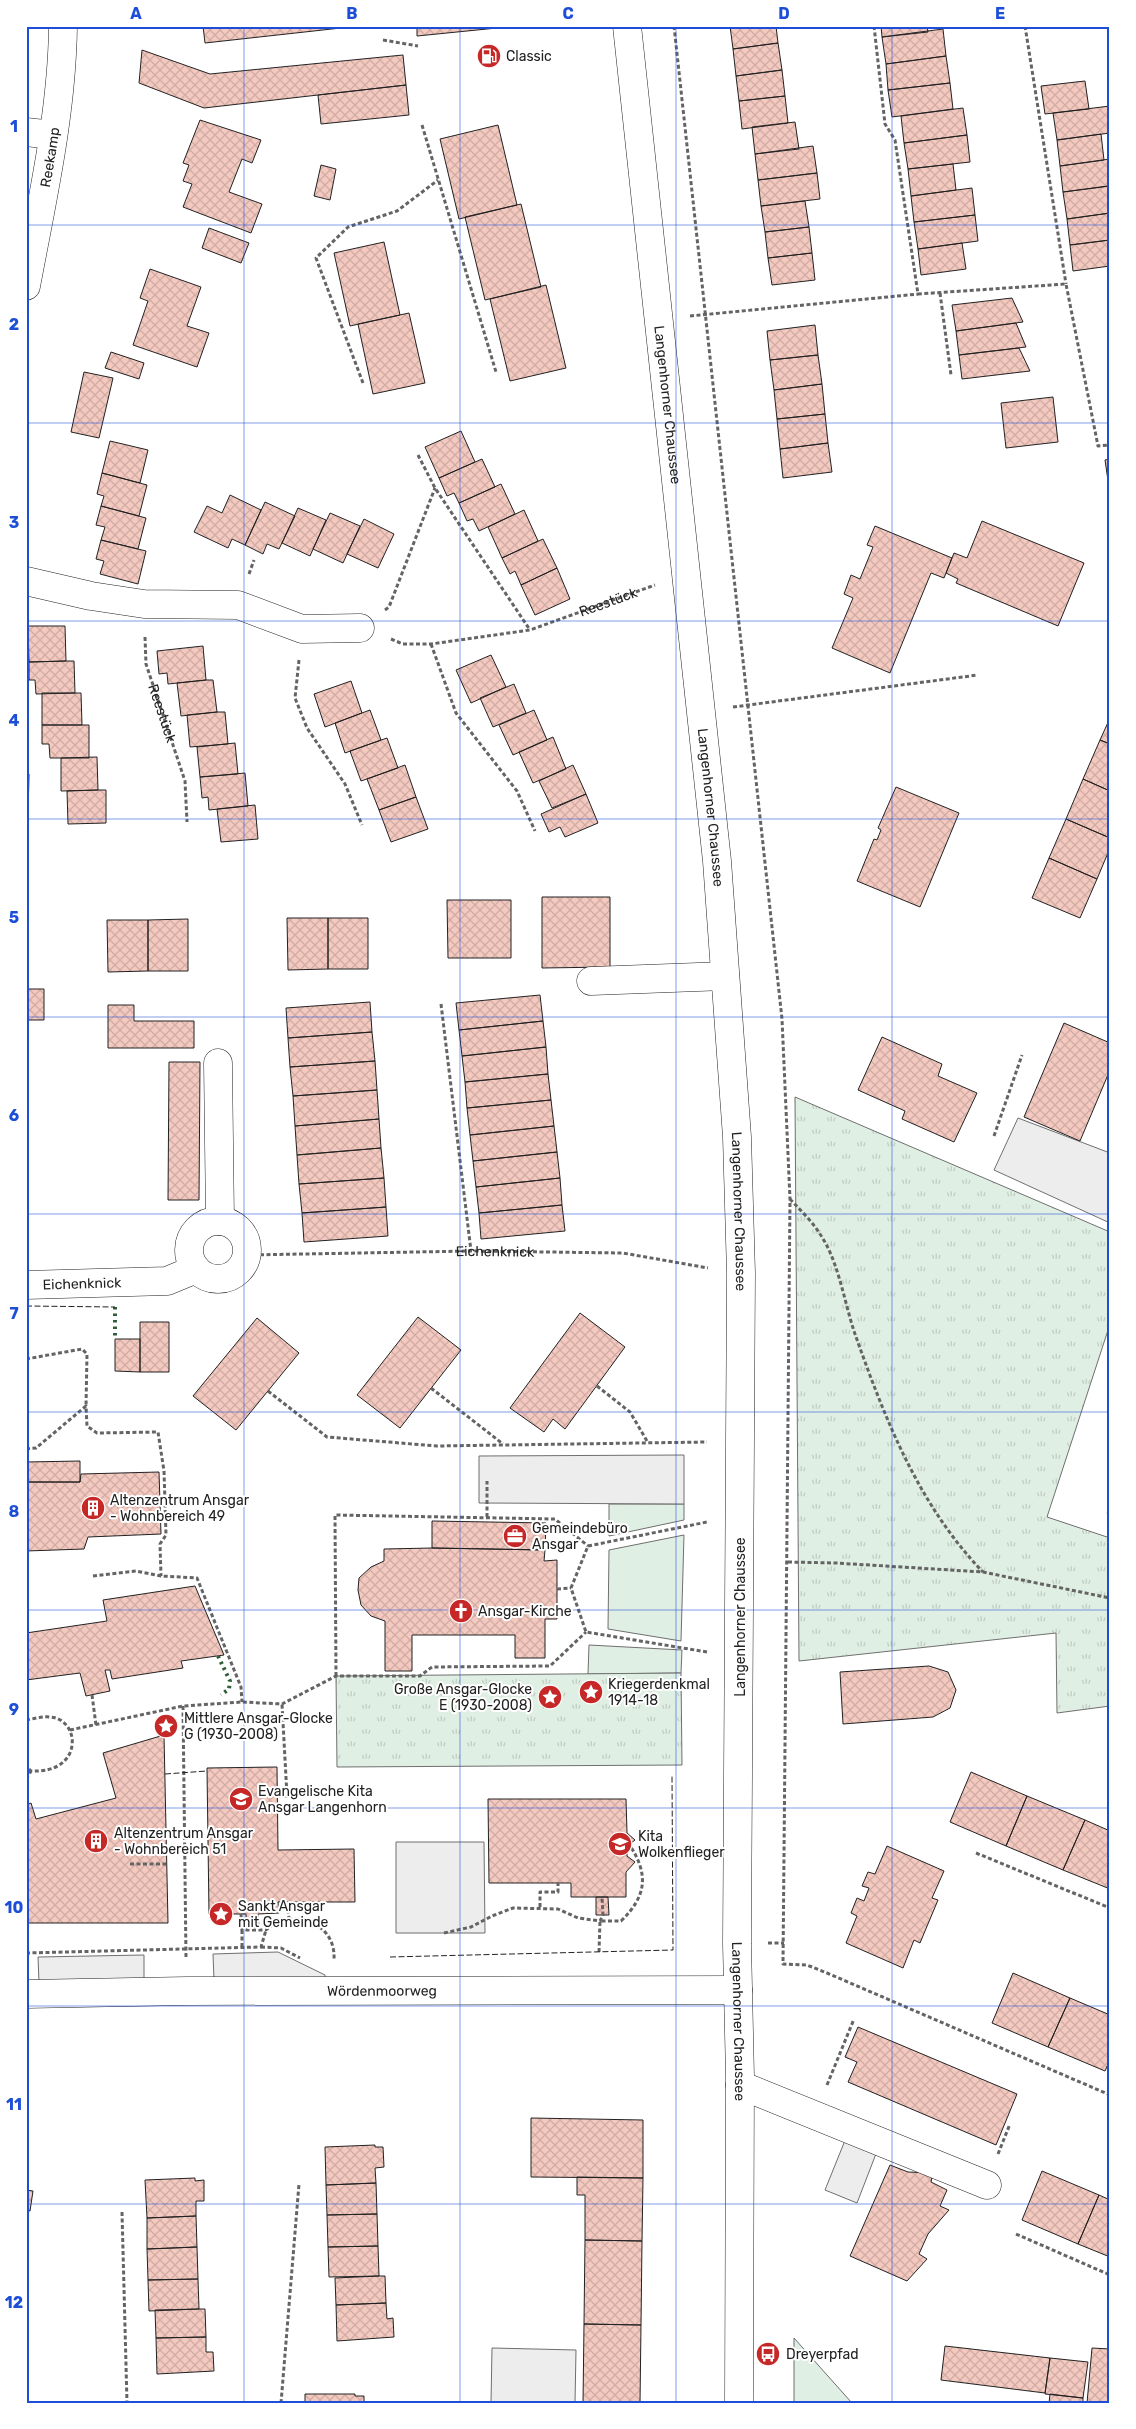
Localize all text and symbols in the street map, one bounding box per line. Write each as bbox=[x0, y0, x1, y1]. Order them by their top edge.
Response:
text: A bbox=[130, 4, 142, 23]
text: B bbox=[346, 4, 358, 23]
text: C bbox=[562, 4, 574, 23]
text: D bbox=[778, 4, 790, 23]
text: E bbox=[995, 4, 1005, 23]
fuel station icon: Classic bbox=[476, 43, 502, 69]
place label: Classic bbox=[506, 48, 552, 65]
text: 1 bbox=[10, 117, 18, 136]
street label: Reekamp bbox=[37, 126, 63, 189]
text: 2 bbox=[9, 315, 19, 334]
street label: Langenhorner Chaussee bbox=[651, 325, 685, 485]
text: 3 bbox=[9, 513, 19, 532]
street label: Reestück bbox=[577, 583, 640, 620]
street label: Reestück bbox=[145, 682, 180, 746]
text: 4 bbox=[9, 711, 20, 730]
street label: Langenhorner Chaussee bbox=[694, 727, 727, 888]
text: 5 bbox=[9, 908, 19, 927]
text: 6 bbox=[9, 1106, 19, 1125]
street label: Langenhorner Chaussee bbox=[728, 1131, 750, 1291]
street label: Eichenknick bbox=[456, 1242, 535, 1260]
street label: Eichenknick bbox=[42, 1274, 122, 1293]
text: 7 bbox=[9, 1304, 19, 1323]
place label: Altenzentrum Ansgar - Wohnbereich 49 bbox=[110, 1492, 250, 1525]
building icon: Altenzentrum Ansgar - Wohnbereich 49 bbox=[80, 1495, 106, 1521]
text: 8 bbox=[9, 1502, 20, 1521]
place label: Gemeindebüro Ansgar bbox=[532, 1520, 628, 1553]
office icon: Gemeindebüro Ansgar bbox=[502, 1523, 528, 1549]
street label: Langenhorner Chaussee bbox=[732, 1537, 749, 1697]
church icon: Ansgar-Kirche bbox=[448, 1598, 474, 1624]
place label: Ansgar-Kirche bbox=[478, 1603, 572, 1620]
place label: Kriegerdenkmal 1914-18 bbox=[608, 1676, 710, 1709]
place icon: Kriegerdenkmal 1914-18 bbox=[578, 1679, 604, 1705]
place label: Große Ansgar-Glocke E (1930-2008) bbox=[394, 1681, 532, 1714]
place icon: Große Ansgar-Glocke E (1930-2008) bbox=[537, 1684, 563, 1710]
text: 9 bbox=[9, 1700, 19, 1719]
place label: Mittlere Ansgar-Glocke G (1930-2008) bbox=[184, 1710, 333, 1743]
place icon: Mittlere Ansgar-Glocke G (1930-2008) bbox=[153, 1713, 179, 1739]
place label: Evangelische Kita Ansgar Langenhorn bbox=[258, 1783, 387, 1816]
school or university icon: Evangelische Kita Ansgar Langenhorn bbox=[228, 1786, 254, 1812]
place label: Altenzentrum Ansgar - Wohnbereich 51 bbox=[114, 1825, 254, 1858]
building icon: Altenzentrum Ansgar - Wohnbereich 51 bbox=[83, 1828, 109, 1854]
place label: Kita Wolkenflieger bbox=[638, 1828, 725, 1861]
school or university icon: Kita Wolkenflieger bbox=[607, 1831, 633, 1857]
text: 10 bbox=[5, 1898, 24, 1917]
place label: Sankt Ansgar mit Gemeinde bbox=[238, 1898, 329, 1931]
place icon: Sankt Ansgar mit Gemeinde bbox=[208, 1901, 234, 1927]
street label: Langenhorner Chaussee bbox=[728, 1941, 749, 2101]
street label: Wördenmoorweg bbox=[327, 1982, 437, 1999]
text: 11 bbox=[6, 2095, 22, 2114]
text: 12 bbox=[5, 2293, 23, 2312]
bus stop icon: Dreyerpfad bbox=[755, 2341, 781, 2367]
place label: Dreyerpfad bbox=[786, 2346, 859, 2363]

